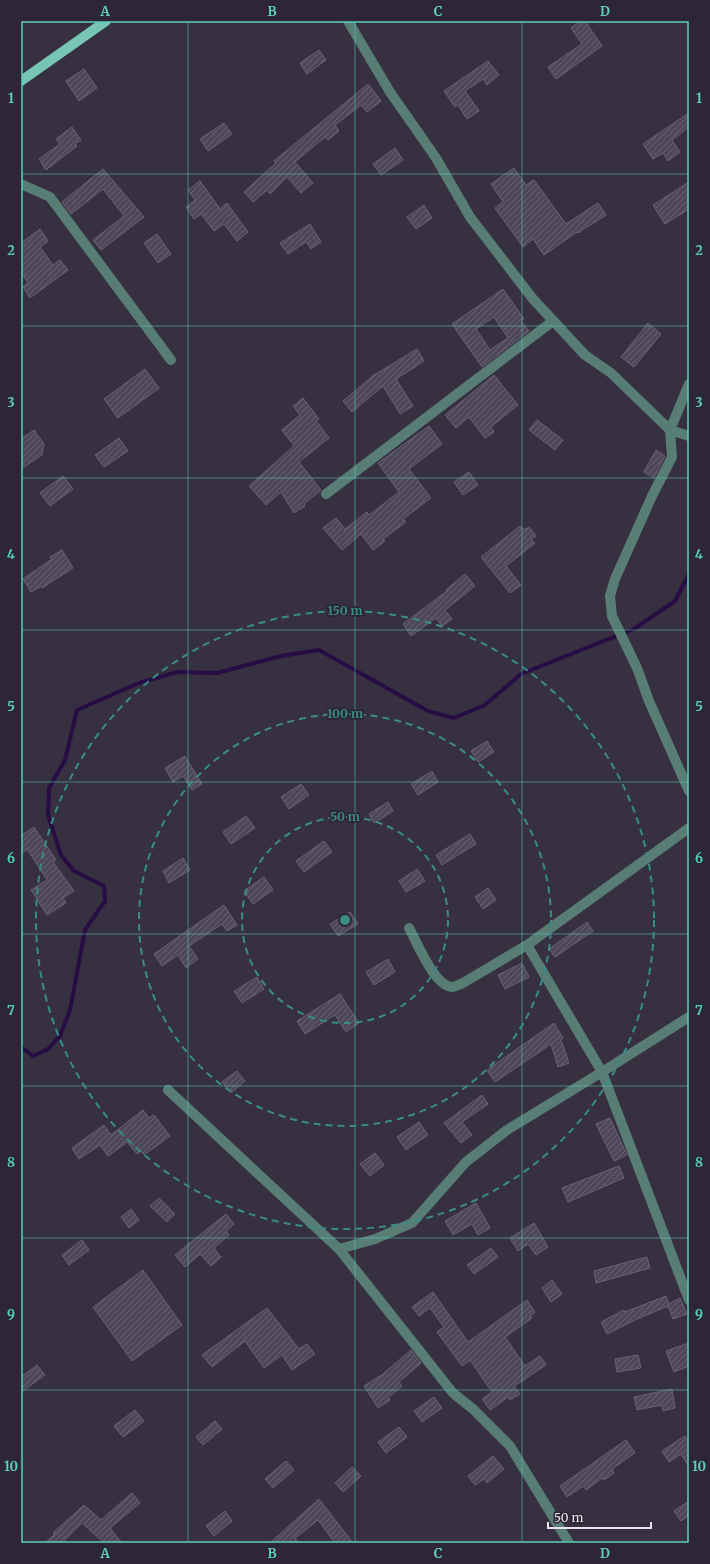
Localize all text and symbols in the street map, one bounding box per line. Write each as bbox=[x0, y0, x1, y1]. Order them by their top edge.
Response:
text: A bbox=[99, 3, 110, 20]
text: B bbox=[267, 3, 277, 20]
text: C bbox=[434, 3, 443, 20]
text: D bbox=[600, 3, 610, 20]
text: 1 bbox=[8, 90, 14, 107]
text: 1 bbox=[696, 90, 702, 107]
text: 2 bbox=[7, 242, 15, 259]
text: 2 bbox=[695, 242, 703, 259]
text: 3 bbox=[7, 394, 15, 411]
text: 3 bbox=[695, 394, 703, 411]
text: 4 bbox=[7, 546, 16, 563]
text: 4 bbox=[695, 546, 704, 563]
text: 150 m bbox=[328, 603, 363, 618]
text: 5 bbox=[7, 698, 15, 715]
text: 5 bbox=[695, 698, 703, 715]
text: 100 m bbox=[327, 706, 363, 721]
text: 50 m bbox=[330, 809, 360, 824]
text: 6 bbox=[7, 850, 15, 867]
text: 6 bbox=[695, 850, 703, 867]
centre of rings bbox=[338, 913, 352, 927]
text: 7 bbox=[7, 1002, 15, 1019]
text: 7 bbox=[695, 1002, 703, 1019]
text: 8 bbox=[7, 1154, 15, 1171]
text: 8 bbox=[695, 1154, 703, 1171]
text: 9 bbox=[7, 1306, 15, 1323]
text: 9 bbox=[695, 1306, 703, 1323]
text: 10 bbox=[4, 1458, 18, 1475]
text: 10 bbox=[692, 1458, 706, 1475]
scale bar bbox=[548, 1504, 651, 1530]
text: 50 m bbox=[554, 1510, 583, 1525]
text: A bbox=[99, 1545, 110, 1562]
text: B bbox=[267, 1545, 277, 1562]
text: C bbox=[434, 1545, 443, 1562]
text: D bbox=[600, 1545, 610, 1562]

